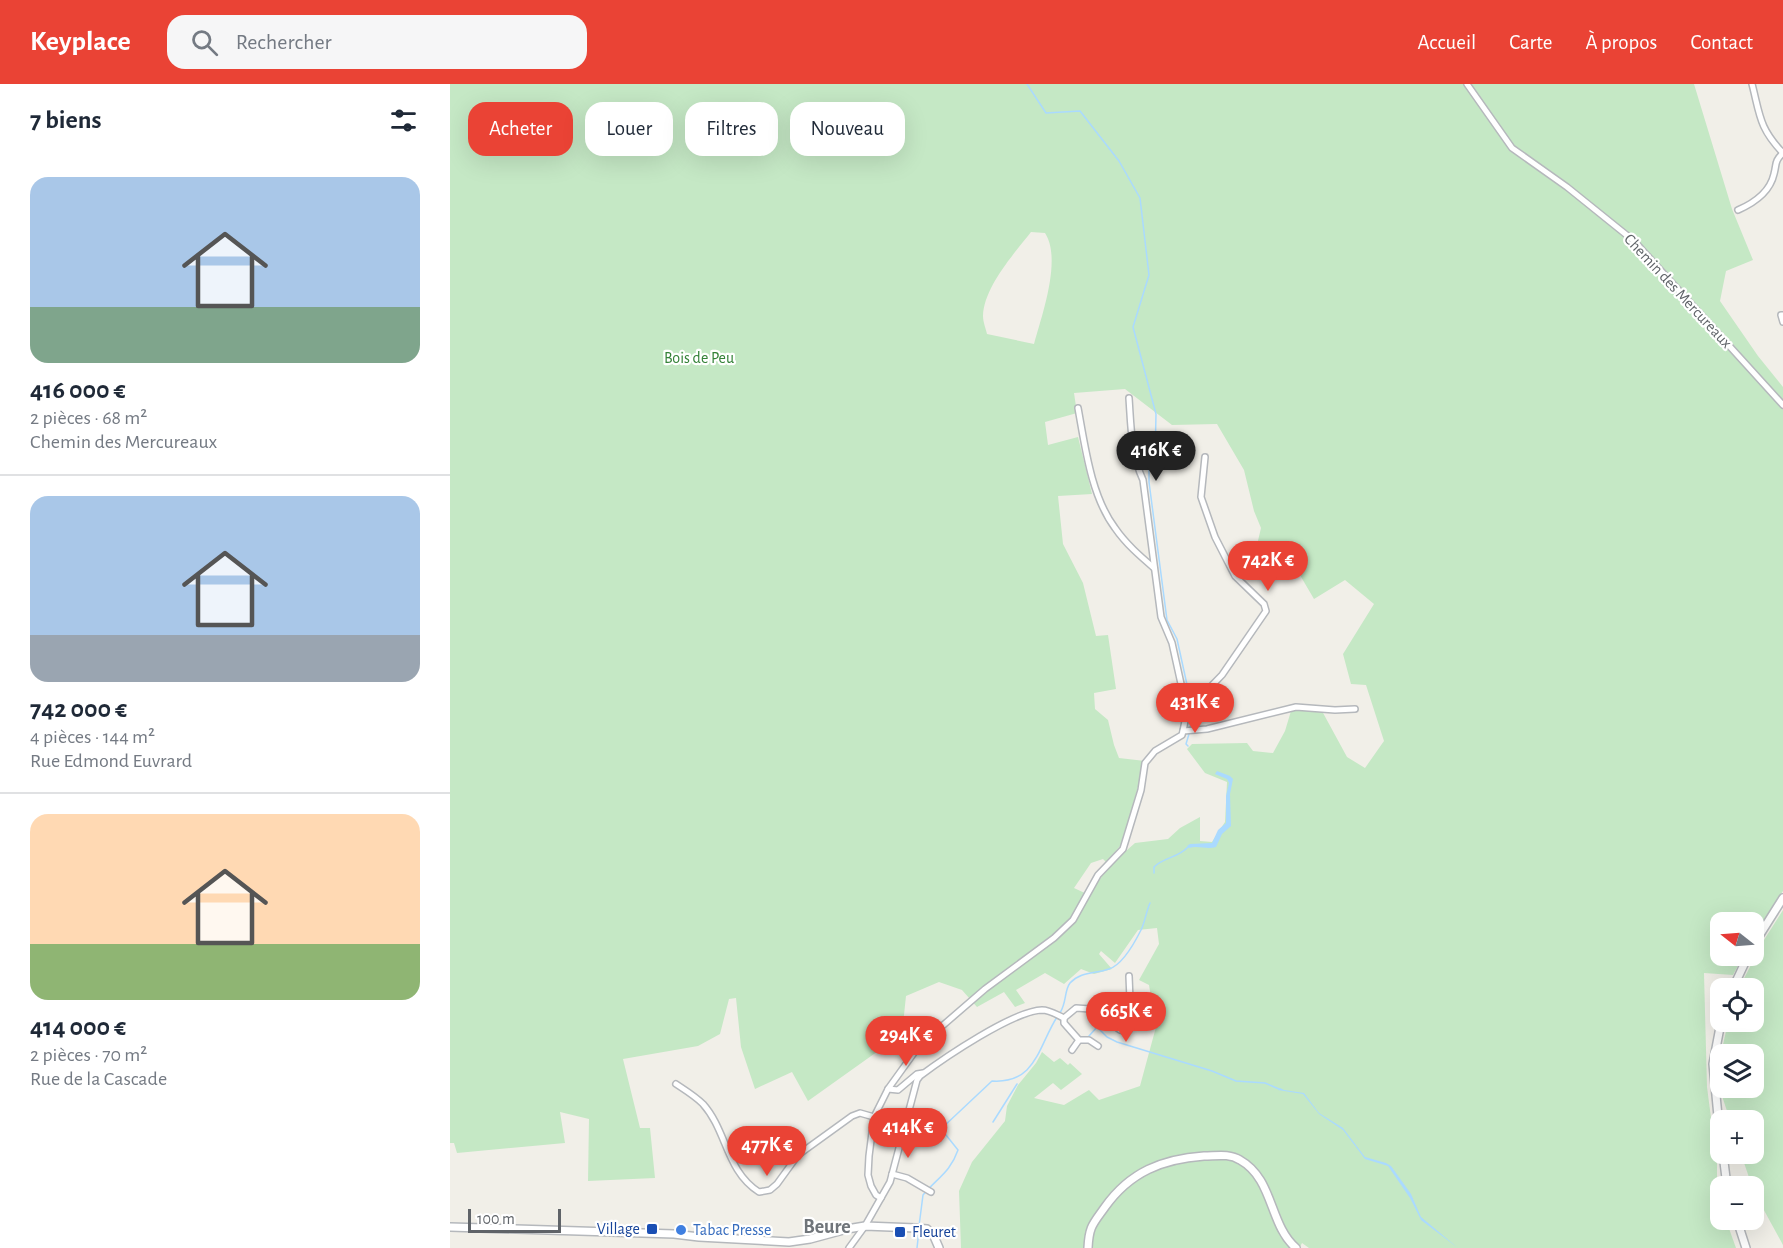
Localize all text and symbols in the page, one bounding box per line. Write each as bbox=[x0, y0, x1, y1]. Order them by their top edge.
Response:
search box bbox=[167, 15, 587, 69]
icon: search bbox=[188, 26, 221, 59]
text: Keyplace bbox=[30, 28, 131, 56]
text: Rechercher bbox=[236, 31, 332, 53]
text: Accueil bbox=[1418, 32, 1476, 53]
text: Carte bbox=[1509, 32, 1552, 53]
text: À propos bbox=[1585, 32, 1657, 53]
text: Contact bbox=[1690, 32, 1753, 53]
chip: Acheter bbox=[468, 102, 573, 156]
chip: Louer bbox=[585, 102, 673, 156]
chip: Filtres bbox=[685, 102, 778, 156]
chip: Nouveau bbox=[790, 102, 905, 156]
icon: filters bbox=[387, 104, 420, 137]
text: 7 biens bbox=[30, 107, 102, 133]
icon: home bbox=[171, 216, 279, 324]
street label: Chemin des Mercureaux bbox=[1621, 231, 1735, 351]
park label: Bois de Peu bbox=[664, 350, 734, 366]
text: 416 000 € bbox=[30, 377, 126, 403]
text: 2 pièces · 68 m² bbox=[30, 408, 147, 428]
pin: 416K € bbox=[1107, 431, 1205, 482]
text: Chemin des Mercureaux bbox=[30, 432, 217, 452]
text: 416K € bbox=[1131, 440, 1181, 460]
icon: home bbox=[171, 535, 279, 643]
pin: 742K € bbox=[1219, 541, 1317, 592]
text: 742K € bbox=[1242, 550, 1294, 570]
pin: 431K € bbox=[1146, 683, 1244, 734]
text: 431K € bbox=[1170, 692, 1220, 712]
text: 742 000 € bbox=[30, 696, 127, 722]
text: 4 pièces · 144 m² bbox=[30, 727, 155, 747]
text: Rue Edmond Euvrard bbox=[30, 751, 192, 771]
icon: home bbox=[171, 853, 279, 961]
north arrow bbox=[1710, 912, 1764, 966]
map controls bbox=[1710, 912, 1764, 1230]
button: locate bbox=[1710, 978, 1764, 1032]
pin: 665K € bbox=[1077, 992, 1175, 1043]
text: 665K € bbox=[1100, 1001, 1152, 1021]
text: 414 000 € bbox=[30, 1014, 126, 1040]
pin: 294K € bbox=[857, 1016, 955, 1067]
text: 294K € bbox=[879, 1025, 933, 1045]
button: layers bbox=[1710, 1044, 1764, 1098]
text: 2 pièces · 70 m² bbox=[30, 1045, 147, 1065]
text: Rue de la Cascade bbox=[30, 1069, 167, 1089]
pin: 414K € bbox=[859, 1108, 957, 1159]
button: + bbox=[1710, 1110, 1764, 1164]
text: 414K € bbox=[882, 1117, 934, 1137]
pin: 477K € bbox=[718, 1126, 816, 1177]
text: 477K € bbox=[741, 1135, 793, 1155]
button: − bbox=[1710, 1176, 1764, 1230]
scale bar bbox=[468, 1206, 561, 1234]
text: 100 m bbox=[477, 1211, 515, 1227]
district label: Beure bbox=[803, 1217, 851, 1237]
place label: Village bbox=[597, 1221, 640, 1237]
marker: Village bbox=[645, 1222, 659, 1236]
place label: Tabac Presse bbox=[693, 1222, 771, 1238]
marker: Tabac Presse bbox=[674, 1223, 688, 1237]
place label: Fleuret bbox=[912, 1224, 956, 1240]
marker: Fleuret bbox=[893, 1225, 907, 1239]

